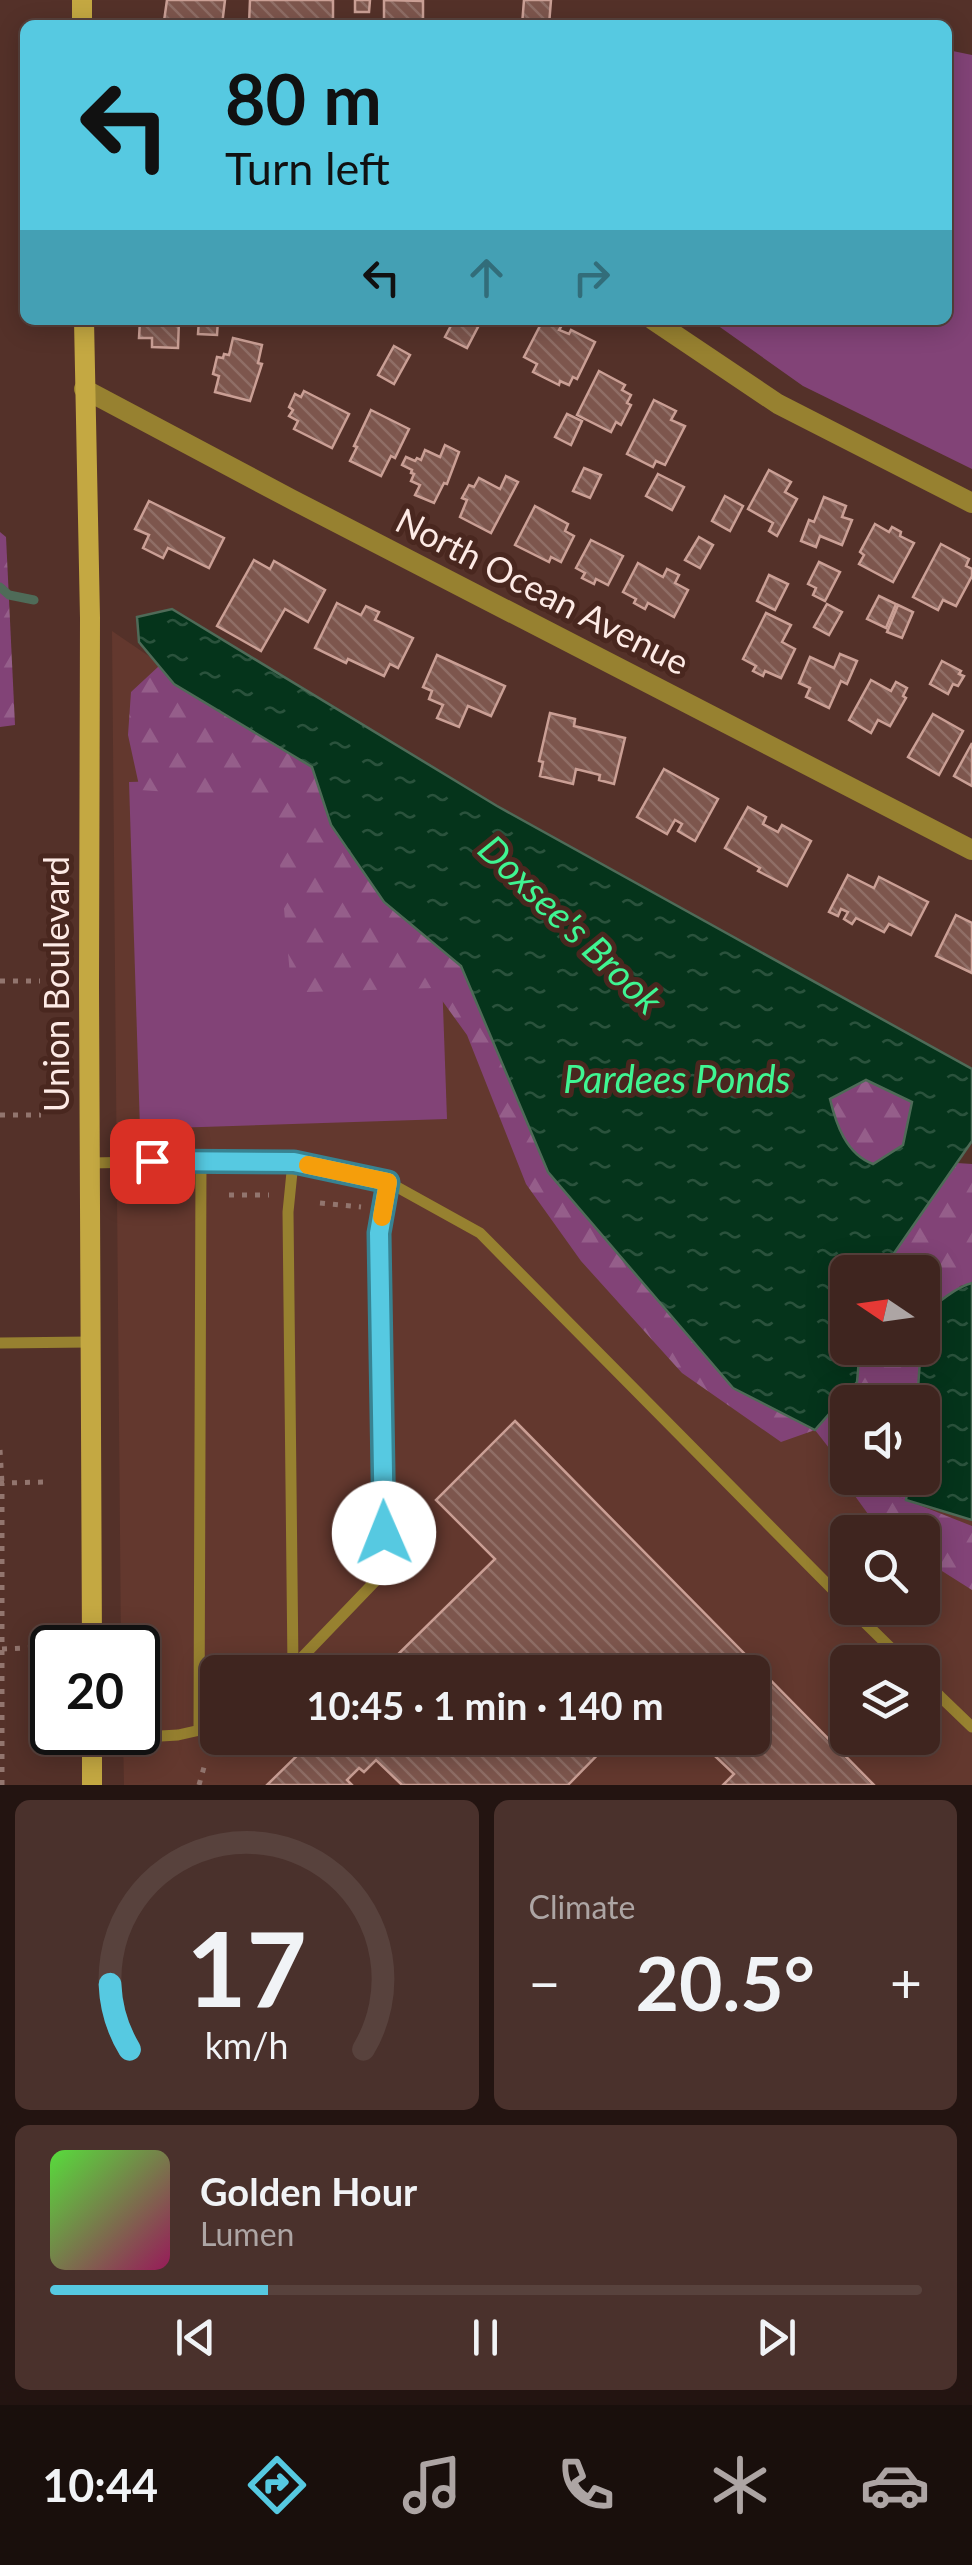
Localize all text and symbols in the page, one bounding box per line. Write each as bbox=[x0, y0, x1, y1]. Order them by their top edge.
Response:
text: 80 m bbox=[225, 56, 382, 140]
icon: left bbox=[60, 60, 190, 190]
text: Turn left bbox=[225, 141, 390, 195]
icon: left bbox=[354, 250, 409, 305]
icon: ahead bbox=[459, 250, 514, 305]
icon: right bbox=[564, 250, 619, 305]
street label: North Ocean Avenue bbox=[389, 498, 696, 682]
water label: Doxsee's Brook bbox=[470, 825, 673, 1023]
street label: Union Boulevard bbox=[34, 856, 76, 1112]
water label: Pardees Ponds bbox=[563, 1055, 791, 1101]
pin bbox=[110, 1119, 195, 1204]
icon: arrive bbox=[125, 1134, 180, 1189]
north arrow bbox=[830, 1255, 940, 1365]
map controls bbox=[830, 1255, 940, 1755]
button: sound bbox=[830, 1385, 940, 1495]
position arrow bbox=[332, 1481, 436, 1585]
button: search bbox=[830, 1515, 940, 1625]
speed limit sign: 20 bbox=[30, 1625, 160, 1755]
button: layers bbox=[830, 1645, 940, 1755]
text: 10:45 · 1 min · 140 m bbox=[306, 1682, 664, 1728]
text: Climate bbox=[529, 1887, 635, 1926]
text: 17 bbox=[186, 1904, 307, 2029]
text: 20.5° bbox=[636, 1937, 815, 2027]
text: − bbox=[529, 1949, 560, 2015]
text: + bbox=[890, 1949, 922, 2015]
text: km/h bbox=[205, 2024, 289, 2067]
text: Golden Hour bbox=[200, 2168, 417, 2214]
text: Lumen bbox=[200, 2214, 294, 2253]
icon: previous bbox=[168, 2310, 223, 2365]
icon: pause bbox=[458, 2310, 513, 2365]
icon: next bbox=[749, 2310, 804, 2365]
icon: directions bbox=[242, 2450, 312, 2520]
icon: music bbox=[397, 2450, 467, 2520]
icon: phone bbox=[551, 2450, 621, 2520]
icon: climate bbox=[705, 2450, 775, 2520]
icon: car bbox=[860, 2450, 930, 2520]
text: 10:44 bbox=[42, 2458, 158, 2512]

